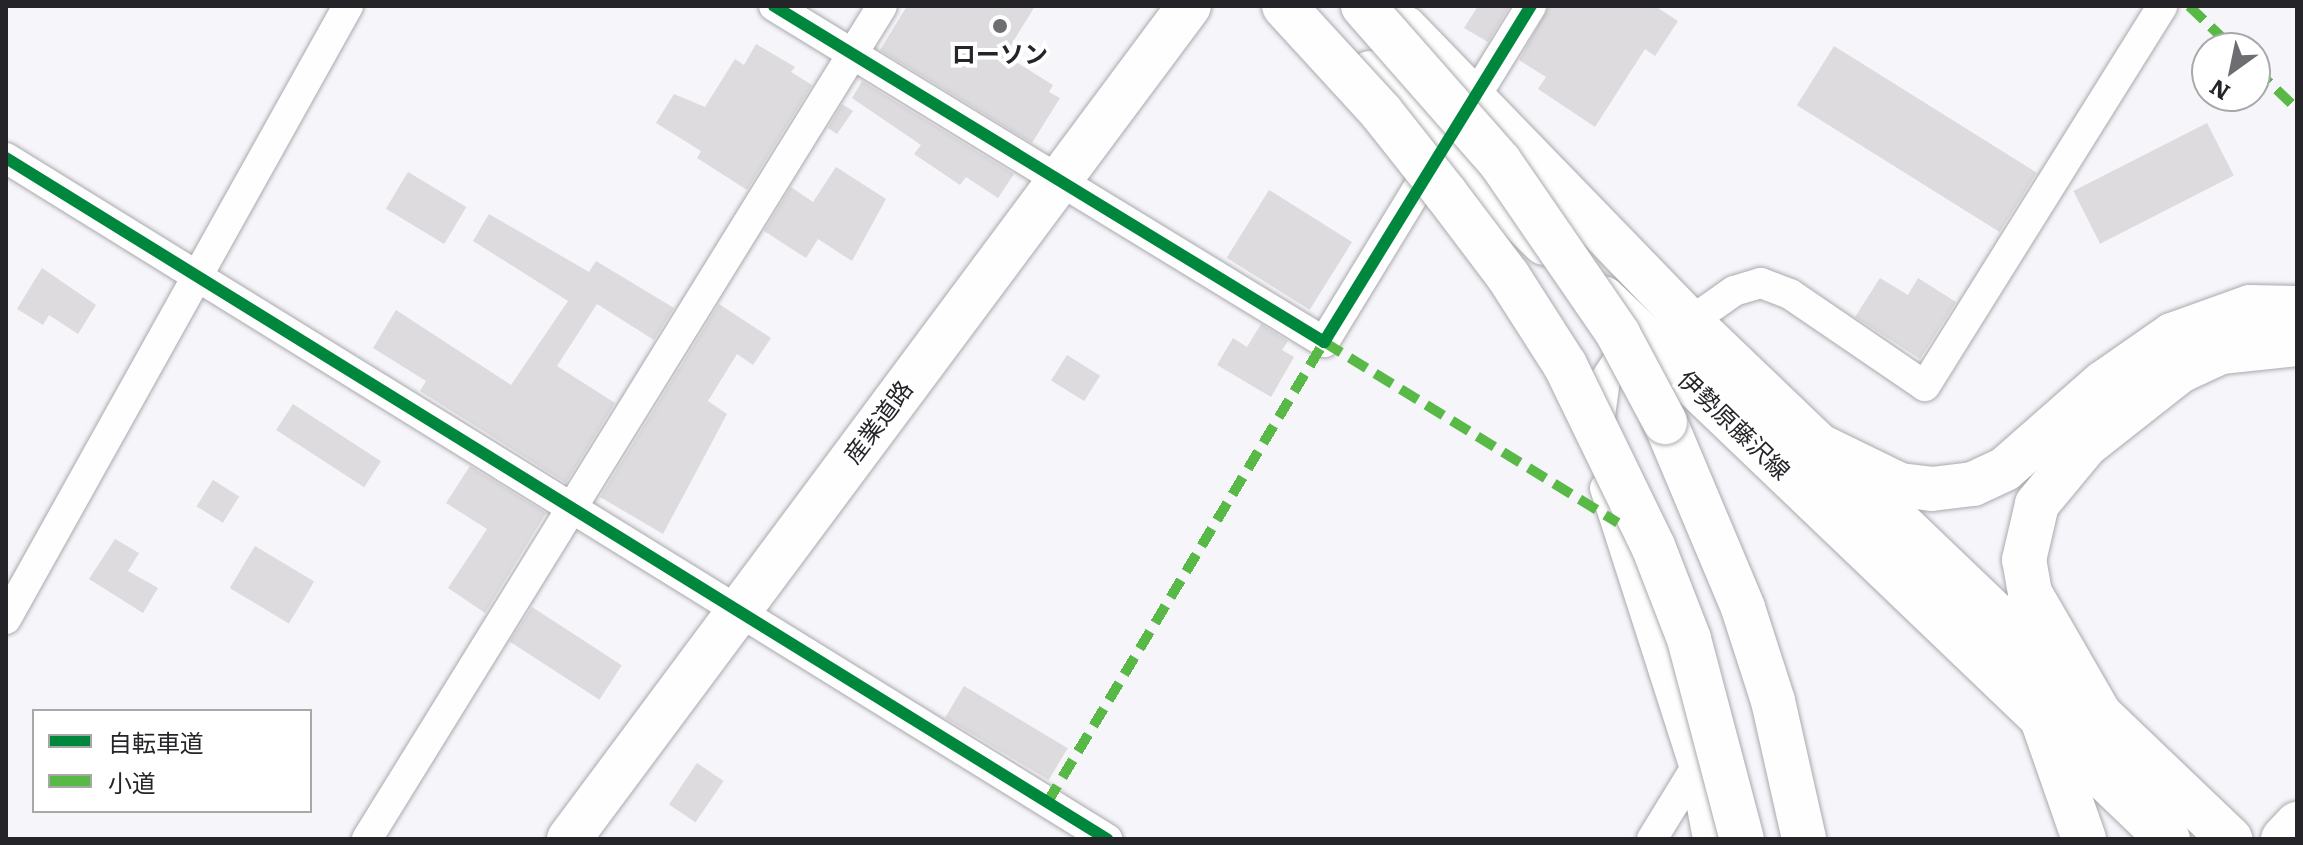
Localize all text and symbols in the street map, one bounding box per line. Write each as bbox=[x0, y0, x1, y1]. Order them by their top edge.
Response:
marker: ローソン bbox=[991, 17, 1009, 35]
north arrow bbox=[2191, 32, 2271, 112]
place label: ローソン bbox=[952, 39, 1048, 67]
text: N bbox=[2202, 72, 2235, 110]
street label: 伊勢原藤沢線 bbox=[1673, 364, 1797, 484]
street label: 産業道路 bbox=[837, 374, 917, 468]
legend bbox=[32, 709, 312, 813]
text: 自転車道 bbox=[108, 724, 204, 759]
text: 小道 bbox=[108, 764, 156, 799]

